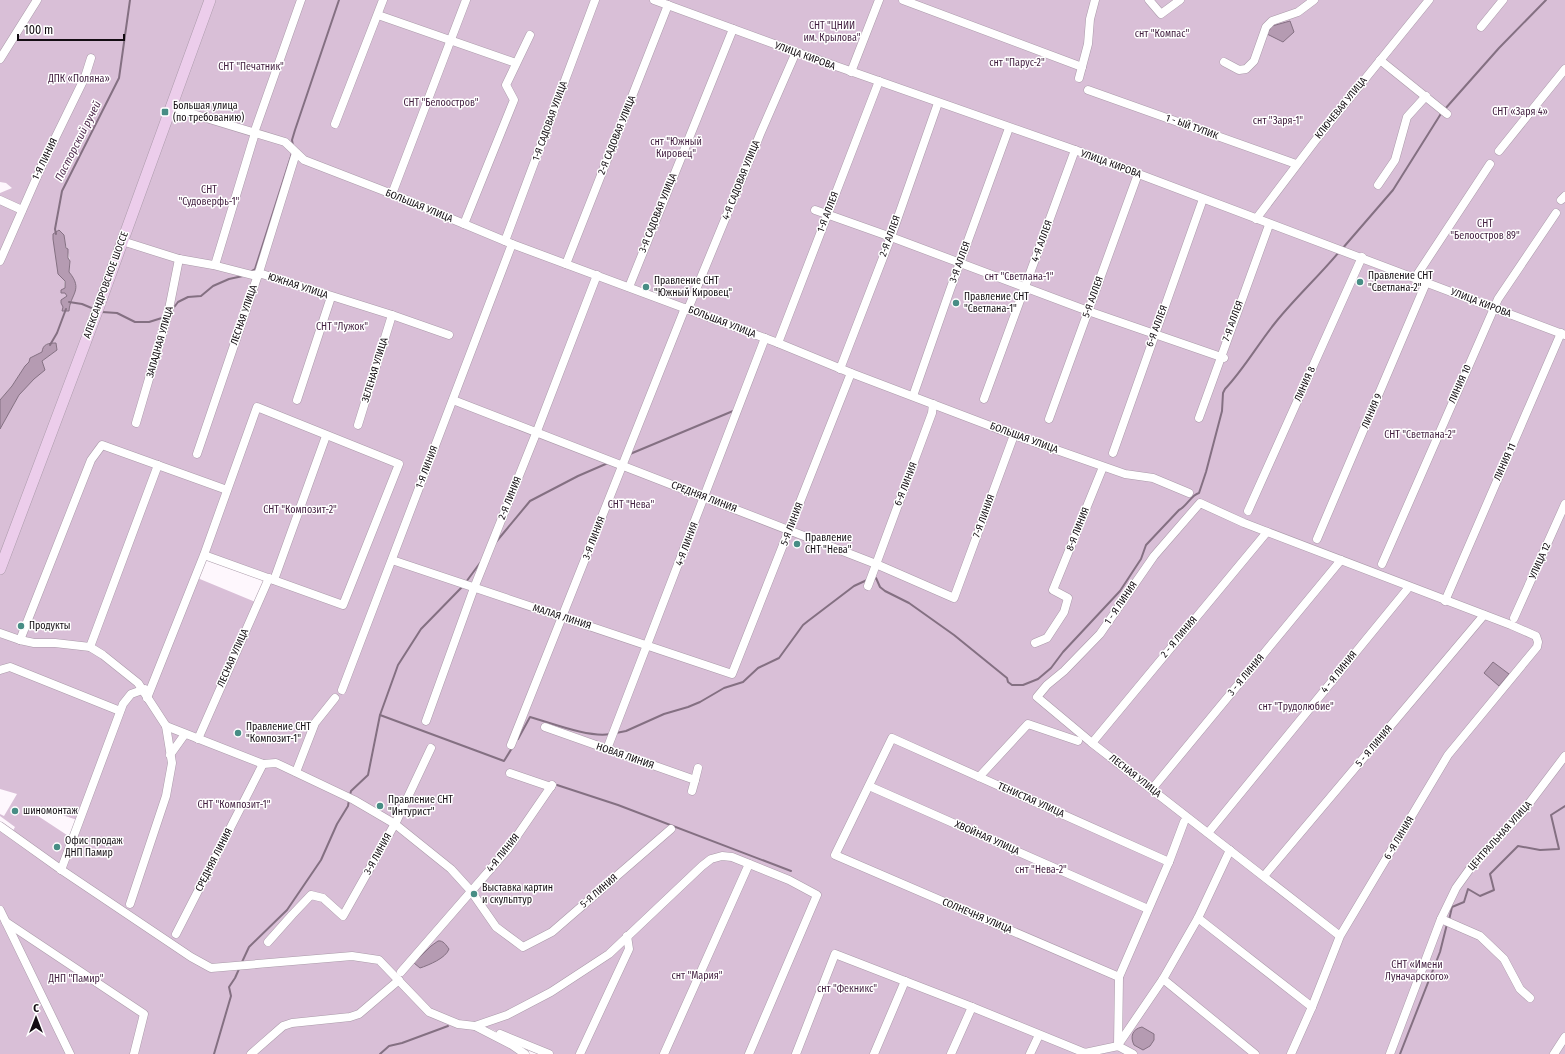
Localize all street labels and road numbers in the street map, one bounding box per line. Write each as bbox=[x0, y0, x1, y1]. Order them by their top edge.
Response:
street label: УЛИЦА КИРОВА bbox=[772, 39, 838, 73]
street label: КЛЮЧЕВАЯ УЛИЦА bbox=[1312, 74, 1370, 141]
street label: 1-Я САДОВАЯ УЛИЦА bbox=[530, 79, 570, 162]
street label: 2-Я САДОВАЯ УЛИЦА bbox=[596, 93, 639, 176]
street label: 1 - ЫЙ ТУПИК bbox=[1164, 111, 1221, 142]
street label: 1-Я ЛИНИЯ bbox=[30, 136, 60, 182]
street label: 4-Я САДОВАЯ УЛИЦА bbox=[720, 138, 763, 222]
street label: УЛИЦА КИРОВА bbox=[1078, 147, 1144, 181]
street label: 3-Я САДОВАЯ УЛИЦА bbox=[637, 171, 680, 254]
street label: БОЛЬШАЯ УЛИЦА bbox=[384, 187, 455, 225]
street label: 1-Я АЛЛЕЯ bbox=[815, 190, 841, 234]
street label: 2-Я АЛЛЕЯ bbox=[877, 214, 903, 258]
street label: 4-Я АЛЛЕЯ bbox=[1029, 219, 1055, 263]
street label: АЛЕКСАНДРОВСКОЕ ШОССЕ bbox=[81, 230, 131, 340]
street label: 3-Я АЛЛЕЯ bbox=[947, 240, 973, 284]
street label: ЮЖНАЯ УЛИЦА bbox=[266, 271, 330, 302]
street label: 5-Я АЛЛЕЯ bbox=[1080, 275, 1106, 319]
street label: ЛЕСНАЯ УЛИЦА bbox=[228, 283, 260, 347]
street label: УЛИЦА КИРОВА bbox=[1448, 286, 1514, 320]
street label: 7-Я АЛЛЕЯ bbox=[1220, 299, 1246, 343]
street label: 6-Я АЛЛЕЯ bbox=[1144, 303, 1170, 349]
street label: ЗАПАДНАЯ УЛИЦА bbox=[144, 304, 176, 379]
street label: БОЛЬШАЯ УЛИЦА bbox=[686, 304, 758, 341]
street label: ЗЕЛЕНАЯ УЛИЦА bbox=[359, 335, 391, 404]
street label: ЛИНИЯ 10 bbox=[1446, 363, 1474, 405]
street label: ЛИНИЯ 8 bbox=[1292, 365, 1318, 403]
street label: ЛИНИЯ 9 bbox=[1359, 392, 1385, 430]
street label: БОЛЬШАЯ УЛИЦА bbox=[988, 420, 1060, 456]
street label: ЛИНИЯ 11 bbox=[1491, 441, 1519, 483]
street label: 1-Я ЛИНИЯ bbox=[413, 444, 441, 490]
street label: 6-Я ЛИНИЯ bbox=[892, 460, 920, 508]
street label: 2-Я ЛИНИЯ bbox=[496, 475, 524, 521]
street label: СРЕДНЯЯ ЛИНИЯ bbox=[669, 479, 739, 515]
street label: 7-Я ЛИНИЯ bbox=[971, 493, 997, 539]
street label: 5-Я ЛИНИЯ bbox=[778, 501, 806, 547]
street label: 8-Я ЛИНИЯ bbox=[1064, 505, 1092, 553]
street label: 3-Я ЛИНИЯ bbox=[580, 515, 608, 561]
street label: 4-Я ЛИНИЯ bbox=[673, 520, 701, 568]
street label: УЛИЦА 12 bbox=[1526, 540, 1554, 582]
street label: 1 - Я ЛИНИЯ bbox=[1102, 579, 1140, 627]
street label: МАЛАЯ ЛИНИЯ bbox=[531, 602, 593, 632]
street label: 2 - Я ЛИНИЯ bbox=[1158, 614, 1200, 660]
street label: ЛЕСНАЯ УЛИЦА bbox=[215, 626, 252, 689]
street label: 4 - Я ЛИНИЯ bbox=[1318, 649, 1360, 695]
street label: 3 - Я ЛИНИЯ bbox=[1225, 652, 1267, 698]
street label: 5 - Я ЛИНИЯ bbox=[1353, 723, 1395, 769]
street label: НОВАЯ ЛИНИЯ bbox=[594, 740, 656, 772]
street label: ЛЕСНАЯ УЛИЦА bbox=[1107, 752, 1164, 800]
street label: ТЕНИСТАЯ УЛИЦА bbox=[996, 780, 1067, 820]
street label: ЦЕНТРАЛЬНАЯ УЛИЦА bbox=[1466, 798, 1535, 873]
street label: 6 -Я ЛИНИЯ bbox=[1381, 814, 1417, 862]
street label: ХВОЙНАЯ УЛИЦА bbox=[953, 817, 1022, 858]
street label: СРЕДНЯЯ ЛИНИЯ bbox=[193, 826, 235, 894]
street label: 3-Я ЛИНИЯ bbox=[362, 831, 394, 877]
street label: 4-Я ЛИНИЯ bbox=[484, 831, 522, 875]
street label: 5-Я ЛИНИЯ bbox=[578, 872, 620, 910]
street label: СОЛНЕЧНЯ УЛИЦА bbox=[940, 896, 1014, 936]

